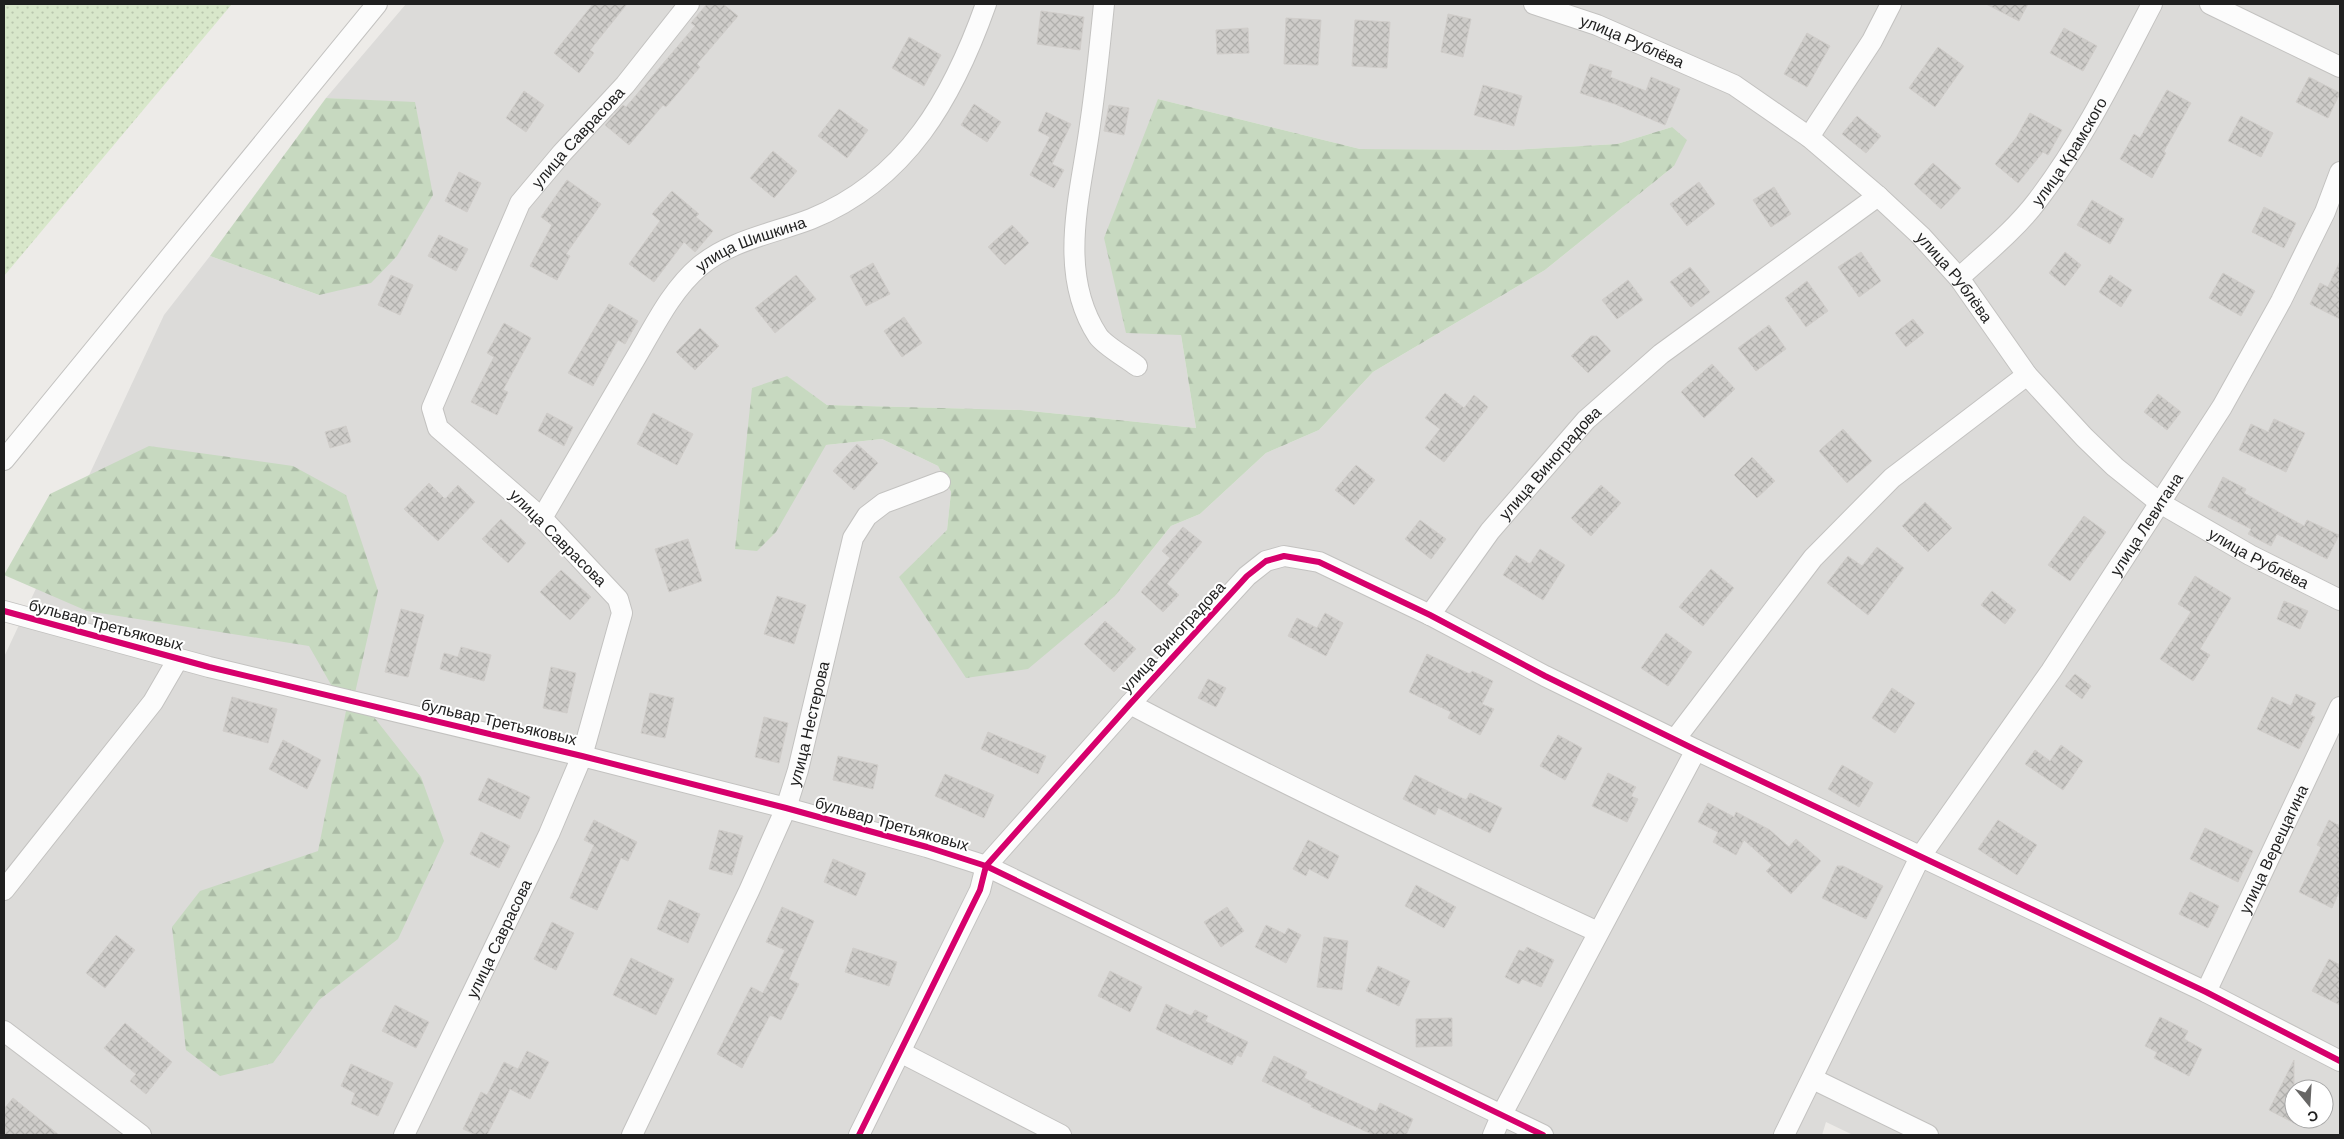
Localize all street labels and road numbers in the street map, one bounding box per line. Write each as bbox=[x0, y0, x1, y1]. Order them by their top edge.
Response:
street label: улица Рублёва bbox=[1578, 10, 1688, 72]
street label: улица Саврасова bbox=[527, 82, 629, 192]
street label: улица Крамского bbox=[2027, 93, 2112, 210]
street label: улица Шишкина bbox=[691, 211, 809, 276]
street label: улица Рублёва bbox=[1912, 227, 1998, 327]
street label: улица Виноградова bbox=[1494, 401, 1605, 524]
street label: улица Левитана bbox=[2105, 468, 2187, 580]
street label: улица Саврасова bbox=[505, 485, 611, 591]
street label: улица Рублёва bbox=[2205, 523, 2313, 593]
street label: улица Виноградова bbox=[1116, 577, 1230, 697]
street label: бульвар Третьяковых bbox=[26, 594, 186, 656]
street label: улица Нестерова bbox=[783, 659, 834, 789]
street label: бульвар Третьяковых bbox=[419, 694, 579, 750]
street label: улица Верещагина bbox=[2234, 781, 2313, 917]
street label: бульвар Третьяковых bbox=[813, 792, 971, 856]
street label: улица Саврасова bbox=[461, 876, 536, 1002]

